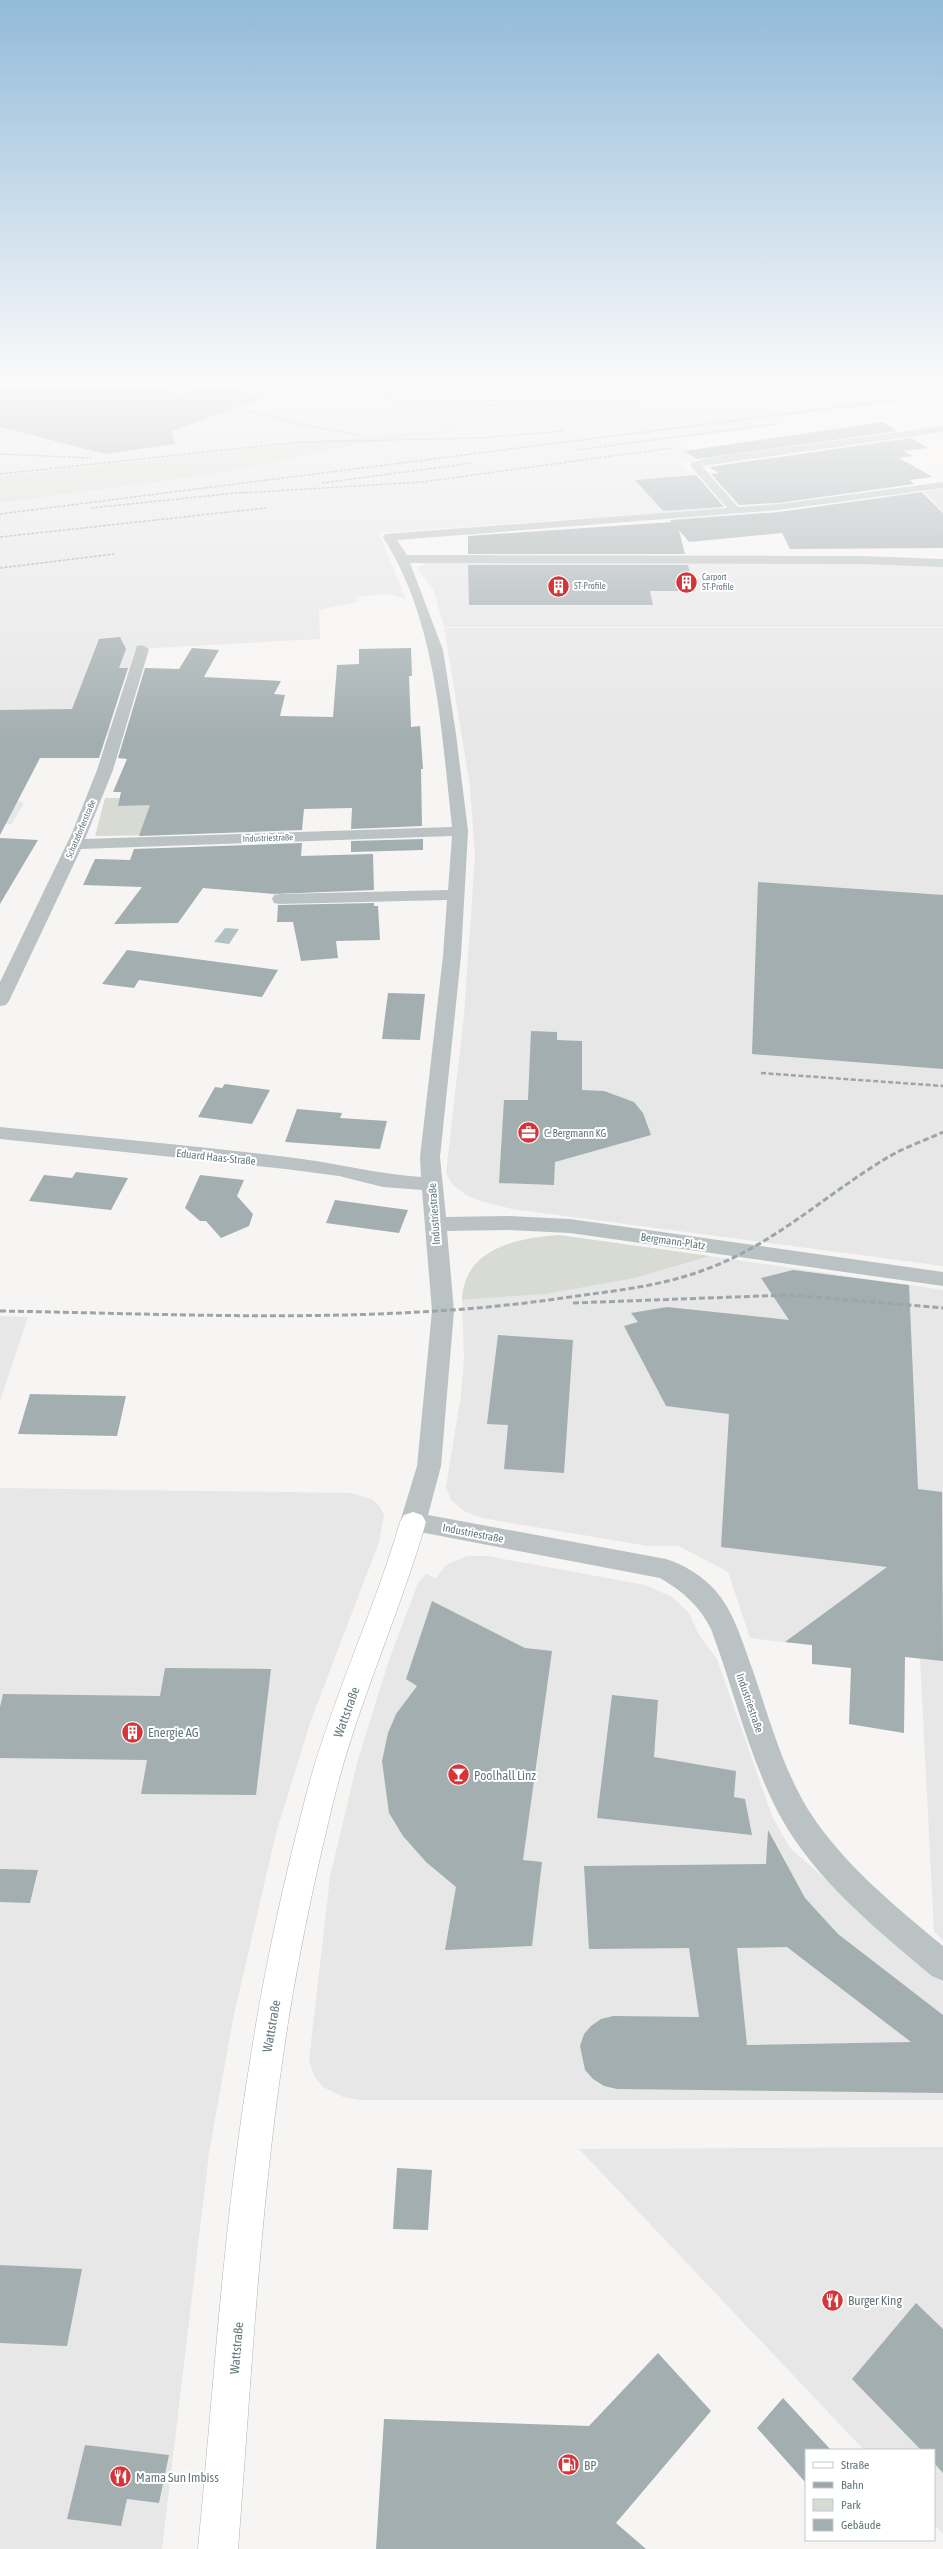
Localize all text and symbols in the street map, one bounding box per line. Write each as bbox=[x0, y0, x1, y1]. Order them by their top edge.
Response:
building icon: Carport ST-Profile bbox=[673, 569, 699, 595]
place label: Carport ST-Profile bbox=[702, 572, 734, 592]
building icon: ST-Profile bbox=[546, 573, 572, 599]
place label: ST-Profile bbox=[574, 581, 606, 591]
street label: Schatzdorferstraße bbox=[64, 798, 98, 860]
street label: Industriestraße bbox=[243, 832, 293, 844]
office icon: C. Bergmann KG bbox=[516, 1120, 542, 1146]
place label: C. Bergmann KG bbox=[544, 1127, 607, 1139]
street label: Eduard Haas-Straße bbox=[176, 1147, 256, 1167]
street label: Industriestraße bbox=[426, 1183, 442, 1245]
street label: Bergmann-Platz bbox=[640, 1231, 706, 1251]
street label: Industriestraße bbox=[442, 1521, 505, 1545]
street label: Industriestraße bbox=[734, 1672, 766, 1734]
street label: Wattstraße bbox=[330, 1685, 363, 1739]
building icon: Energie AG bbox=[119, 1719, 145, 1745]
place label: Energie AG bbox=[148, 1725, 199, 1740]
bar icon: Poolhall Linz bbox=[446, 1762, 472, 1788]
place label: Poolhall Linz bbox=[474, 1768, 536, 1783]
street label: Wattstraße bbox=[260, 1999, 283, 2053]
restaurant icon: Burger King bbox=[819, 2287, 845, 2313]
place label: Burger King bbox=[848, 2293, 902, 2308]
street label: Wattstraße bbox=[227, 2321, 246, 2375]
legend bbox=[805, 2449, 935, 2541]
fuel station icon: BP bbox=[556, 2452, 582, 2478]
place label: BP bbox=[584, 2458, 597, 2473]
text: Straße bbox=[841, 2458, 869, 2472]
restaurant icon: Mama Sun Imbiss bbox=[108, 2464, 134, 2490]
place label: Mama Sun Imbiss bbox=[136, 2470, 219, 2485]
text: Bahn bbox=[841, 2478, 864, 2492]
text: Park bbox=[841, 2498, 862, 2512]
text: Gebäude bbox=[841, 2518, 881, 2532]

